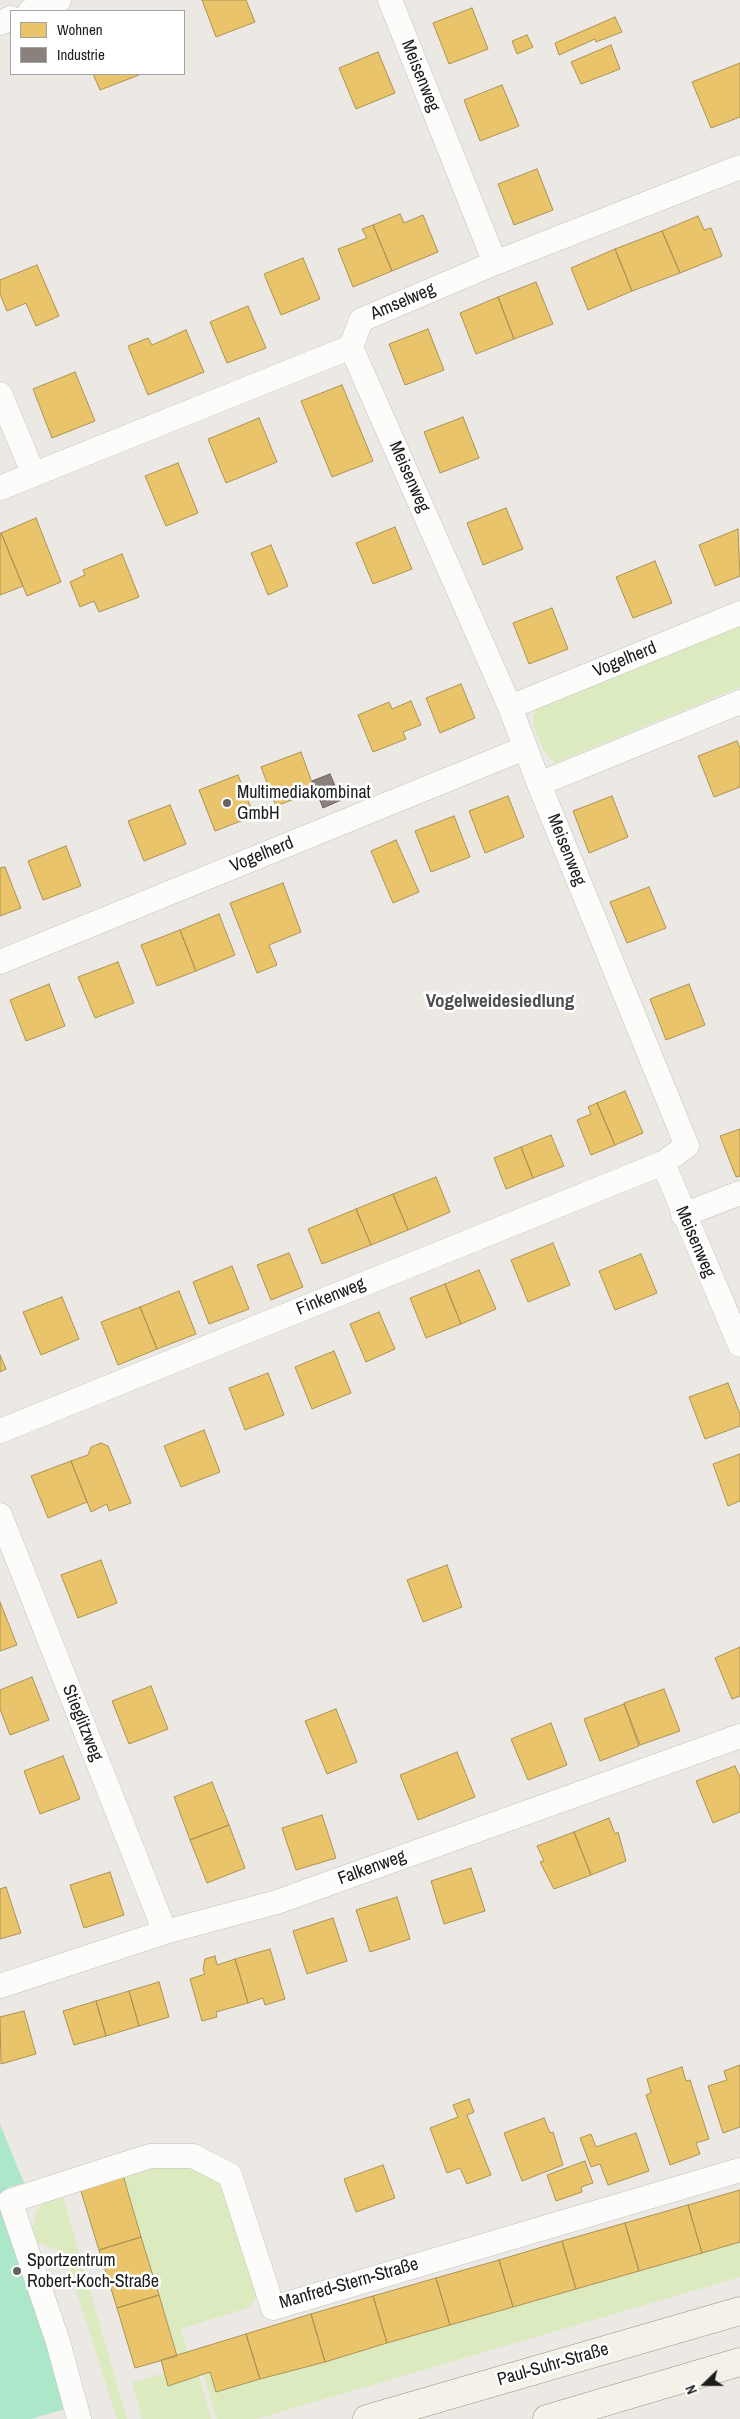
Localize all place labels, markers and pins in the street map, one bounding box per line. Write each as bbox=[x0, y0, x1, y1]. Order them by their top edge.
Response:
place label: Multimediakombinat GmbH bbox=[237, 782, 371, 824]
marker: Multimediakombinat GmbH bbox=[221, 797, 233, 809]
place label: Sportzentrum Robert-Koch-Straße bbox=[27, 2250, 159, 2292]
marker: Sportzentrum Robert-Koch-Straße bbox=[11, 2265, 23, 2277]

